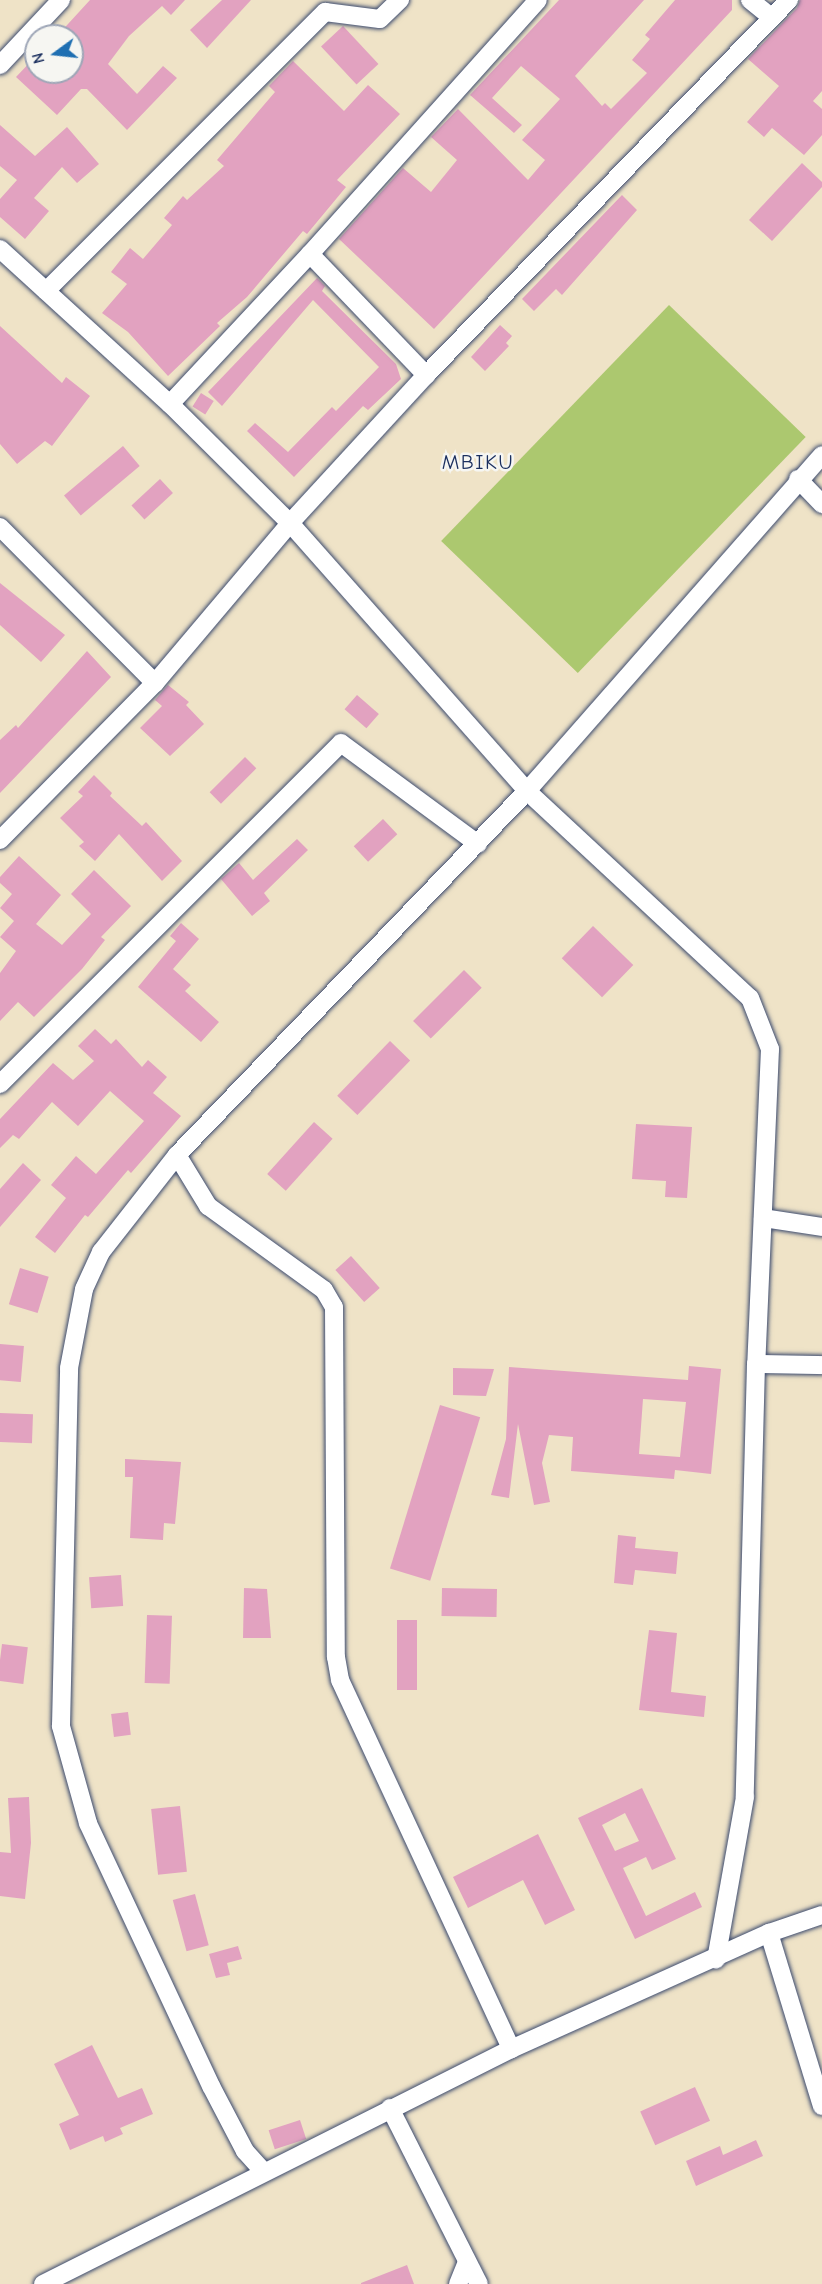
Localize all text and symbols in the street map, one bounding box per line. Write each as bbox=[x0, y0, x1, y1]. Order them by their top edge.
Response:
north arrow bbox=[24, 24, 84, 84]
text: N bbox=[29, 51, 49, 66]
district label: MBIKU bbox=[442, 449, 514, 475]

